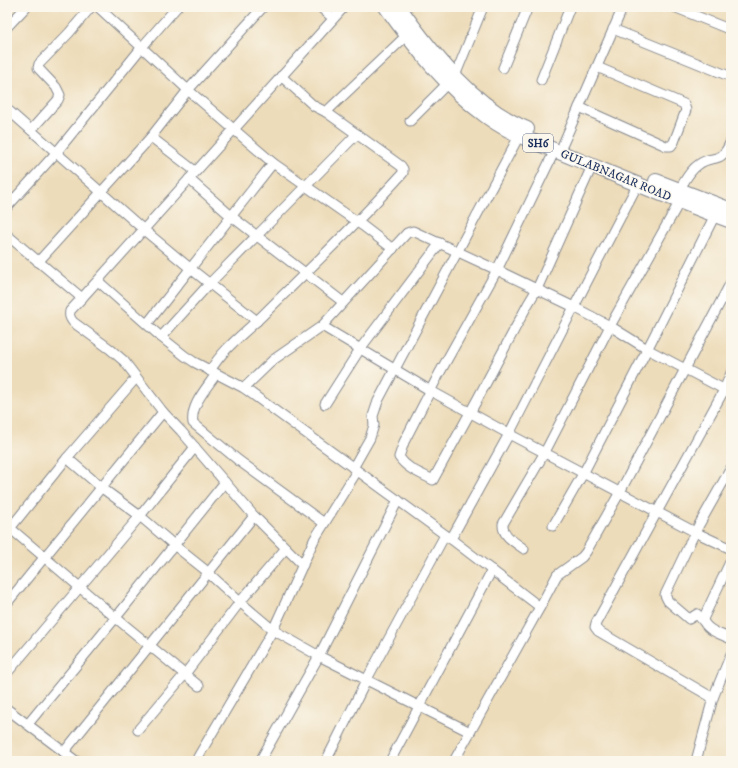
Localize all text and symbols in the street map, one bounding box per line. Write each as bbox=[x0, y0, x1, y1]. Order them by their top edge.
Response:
road number: SH6 bbox=[523, 134, 553, 152]
street label: GULABNAGAR ROAD bbox=[558, 146, 674, 205]

